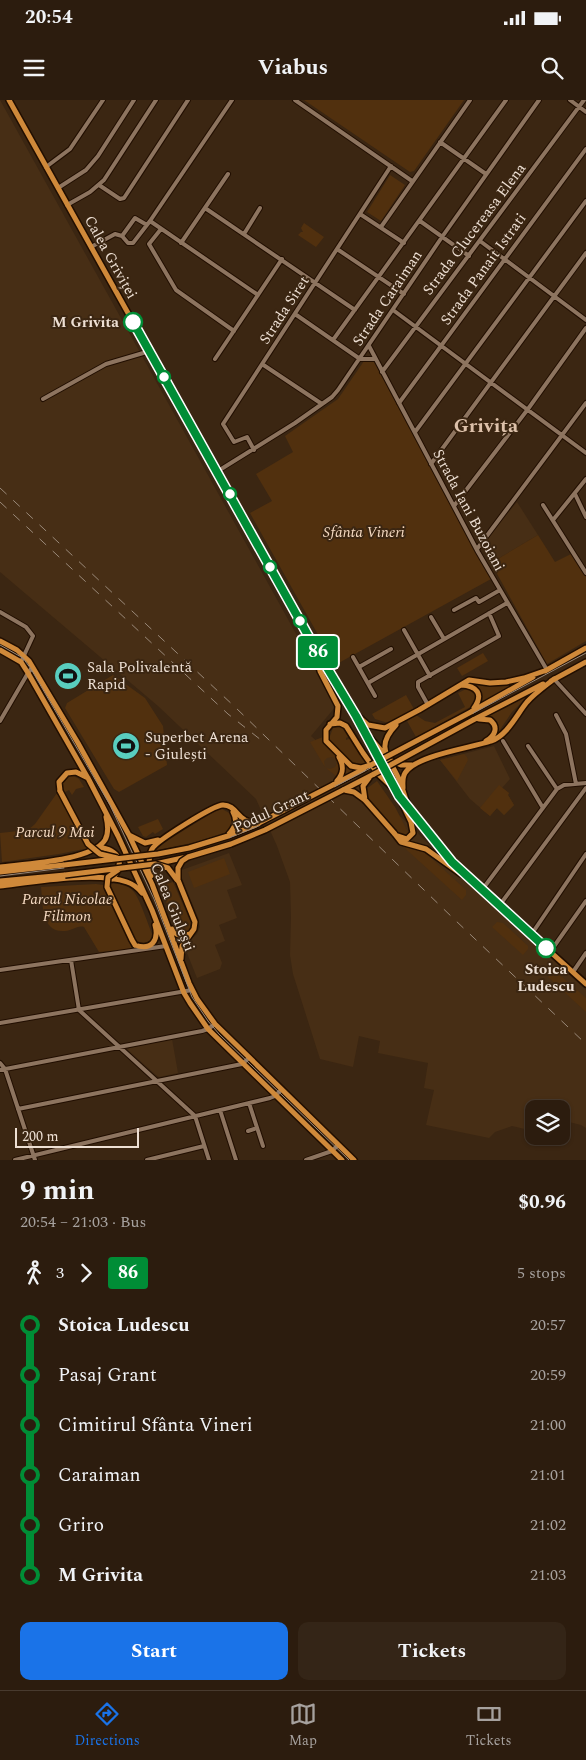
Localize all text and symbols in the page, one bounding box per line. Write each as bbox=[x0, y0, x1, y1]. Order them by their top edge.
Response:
text: 20:54 bbox=[25, 3, 73, 32]
text: Viabus bbox=[258, 51, 328, 84]
icon: menu bbox=[20, 54, 48, 82]
icon: search bbox=[538, 54, 566, 82]
street label: Strada Clucereasa Elena bbox=[417, 158, 532, 300]
street label: Strada Panait Istrati bbox=[435, 208, 532, 330]
street label: Calea Griviței bbox=[78, 211, 143, 303]
street label: Strada Caraiman bbox=[347, 245, 428, 351]
street label: Strada Siret bbox=[254, 271, 315, 349]
place label: M Grivita bbox=[52, 311, 119, 334]
marker: M Grivita bbox=[123, 312, 143, 332]
unlabelled marker bbox=[157, 370, 171, 384]
district label: Grivița bbox=[454, 411, 519, 441]
street label: Strada Iani Buzoiani bbox=[427, 445, 511, 576]
unlabelled marker bbox=[223, 487, 237, 501]
park label: Sfânta Vineri bbox=[323, 521, 405, 544]
unlabelled marker bbox=[263, 560, 277, 574]
unlabelled marker bbox=[293, 614, 307, 628]
line badge: 86 bbox=[296, 636, 340, 668]
text: 86 bbox=[308, 638, 328, 665]
place label: Sala Polivalentă Rapid bbox=[87, 656, 193, 696]
sports icon: Sala Polivalentă Rapid bbox=[53, 661, 83, 691]
place label: Superbet Arena - Giulești bbox=[145, 726, 249, 766]
sports icon: Superbet Arena - Giulești bbox=[111, 731, 141, 761]
street label: Podul Grant bbox=[229, 784, 313, 839]
park label: Parcul 9 Mai bbox=[15, 821, 95, 844]
street label: Calea Giulești bbox=[144, 859, 201, 955]
park label: Parcul Nicolae Filimon bbox=[22, 888, 113, 928]
marker: Stoica Ludescu bbox=[536, 938, 556, 958]
place label: Stoica Ludescu bbox=[517, 958, 575, 998]
map controls bbox=[525, 1100, 570, 1145]
button: layers bbox=[525, 1100, 570, 1145]
scale bar bbox=[15, 1125, 139, 1148]
text: 200 m bbox=[22, 1126, 59, 1147]
text: 9 min bbox=[20, 1169, 95, 1212]
text: $0.96 bbox=[518, 1188, 566, 1217]
text: 20:54 – 21:03 · Bus bbox=[20, 1210, 146, 1234]
icon: walk bbox=[20, 1259, 48, 1287]
icon: forward bbox=[72, 1259, 100, 1287]
text: 86 bbox=[118, 1259, 138, 1286]
text: 3 bbox=[56, 1261, 64, 1285]
text: 5 stops bbox=[517, 1261, 566, 1285]
text: Stoica Ludescu bbox=[58, 1311, 189, 1340]
text: 20:57 bbox=[530, 1313, 566, 1337]
text: Pasaj Grant bbox=[58, 1361, 157, 1390]
text: 20:59 bbox=[530, 1363, 566, 1387]
text: Cimitirul Sfânta Vineri bbox=[58, 1411, 253, 1440]
text: 21:00 bbox=[530, 1413, 566, 1437]
text: Caraiman bbox=[58, 1461, 141, 1490]
text: 21:01 bbox=[530, 1463, 566, 1487]
text: Griro bbox=[58, 1511, 104, 1540]
text: 21:02 bbox=[530, 1513, 566, 1537]
text: M Grivita bbox=[58, 1561, 143, 1590]
text: 21:03 bbox=[530, 1563, 566, 1587]
button: Start bbox=[20, 1622, 288, 1680]
button: Tickets bbox=[298, 1622, 566, 1680]
tab: Directions bbox=[74, 1700, 140, 1751]
tab: Map bbox=[289, 1700, 317, 1751]
tab: Tickets bbox=[466, 1700, 512, 1751]

